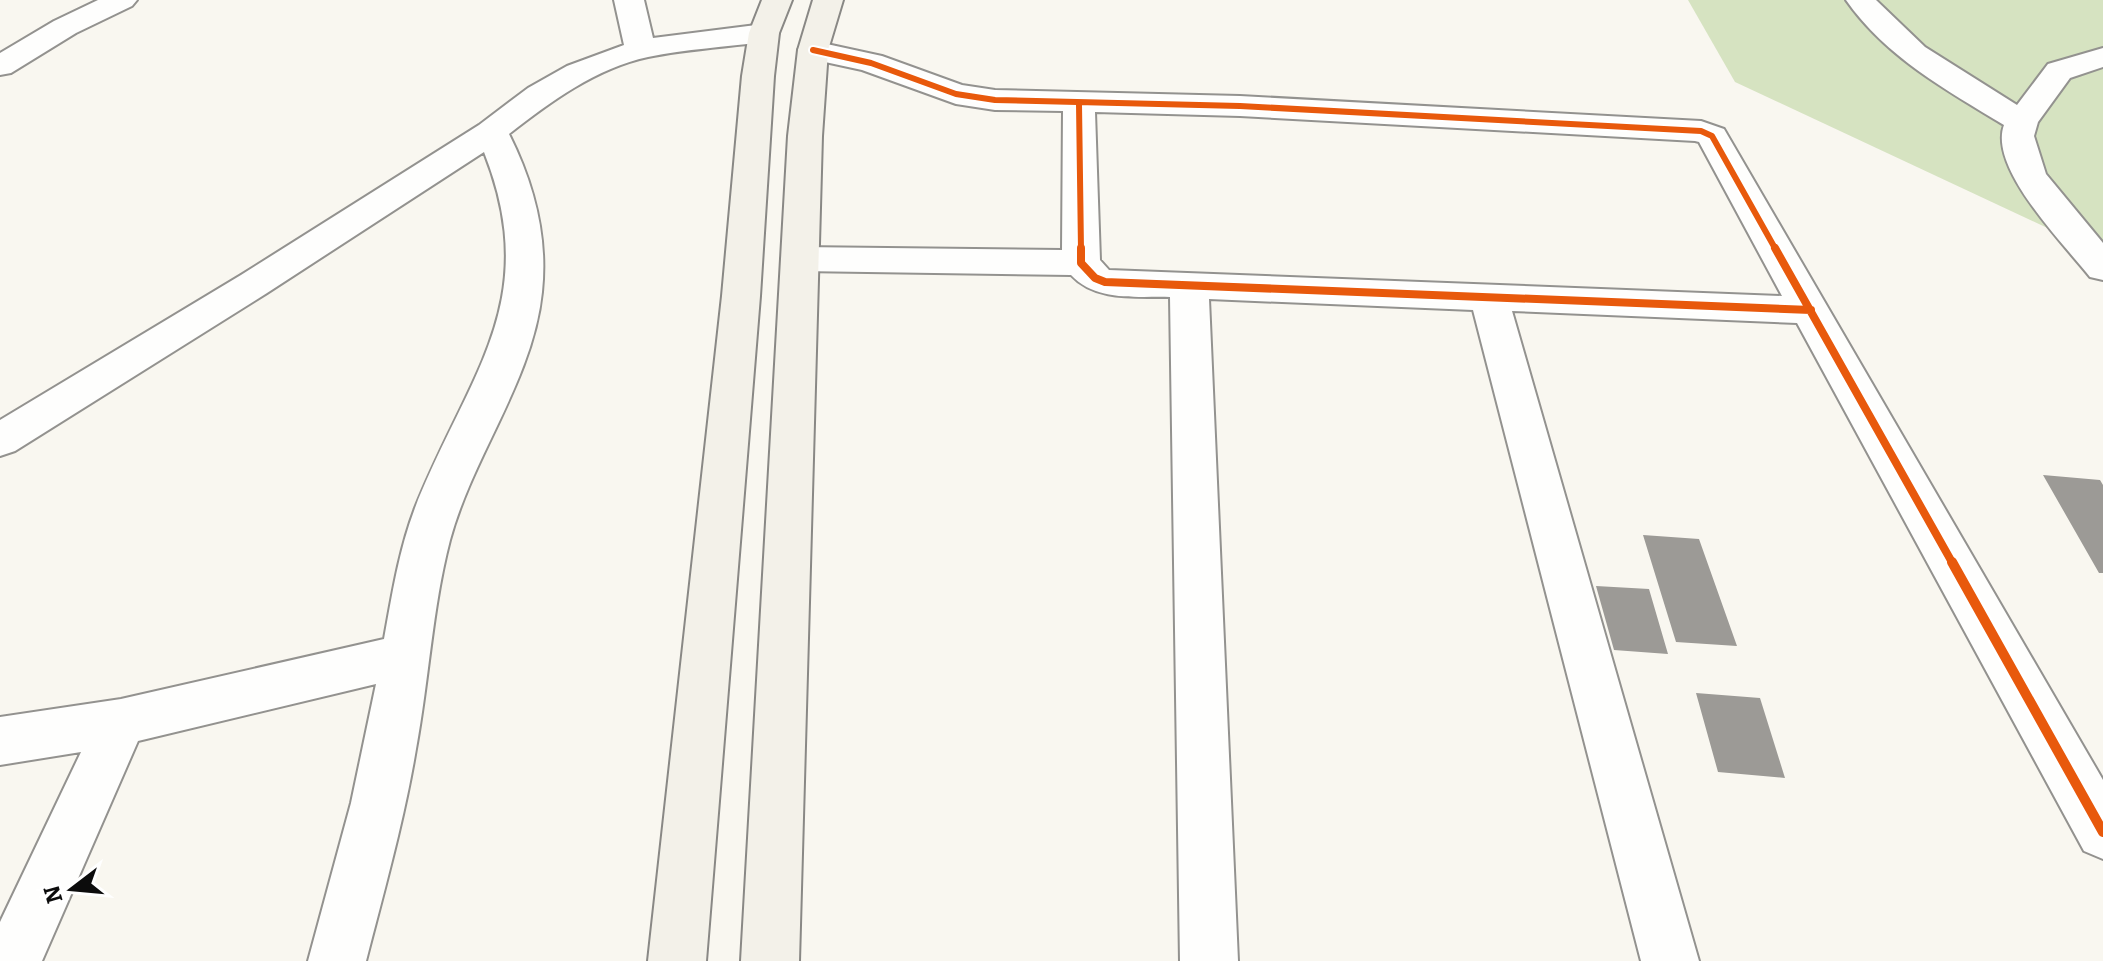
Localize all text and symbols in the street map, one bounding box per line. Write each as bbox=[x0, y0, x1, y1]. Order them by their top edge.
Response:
north arrow bbox=[32, 849, 112, 929]
text: N bbox=[38, 882, 69, 906]

